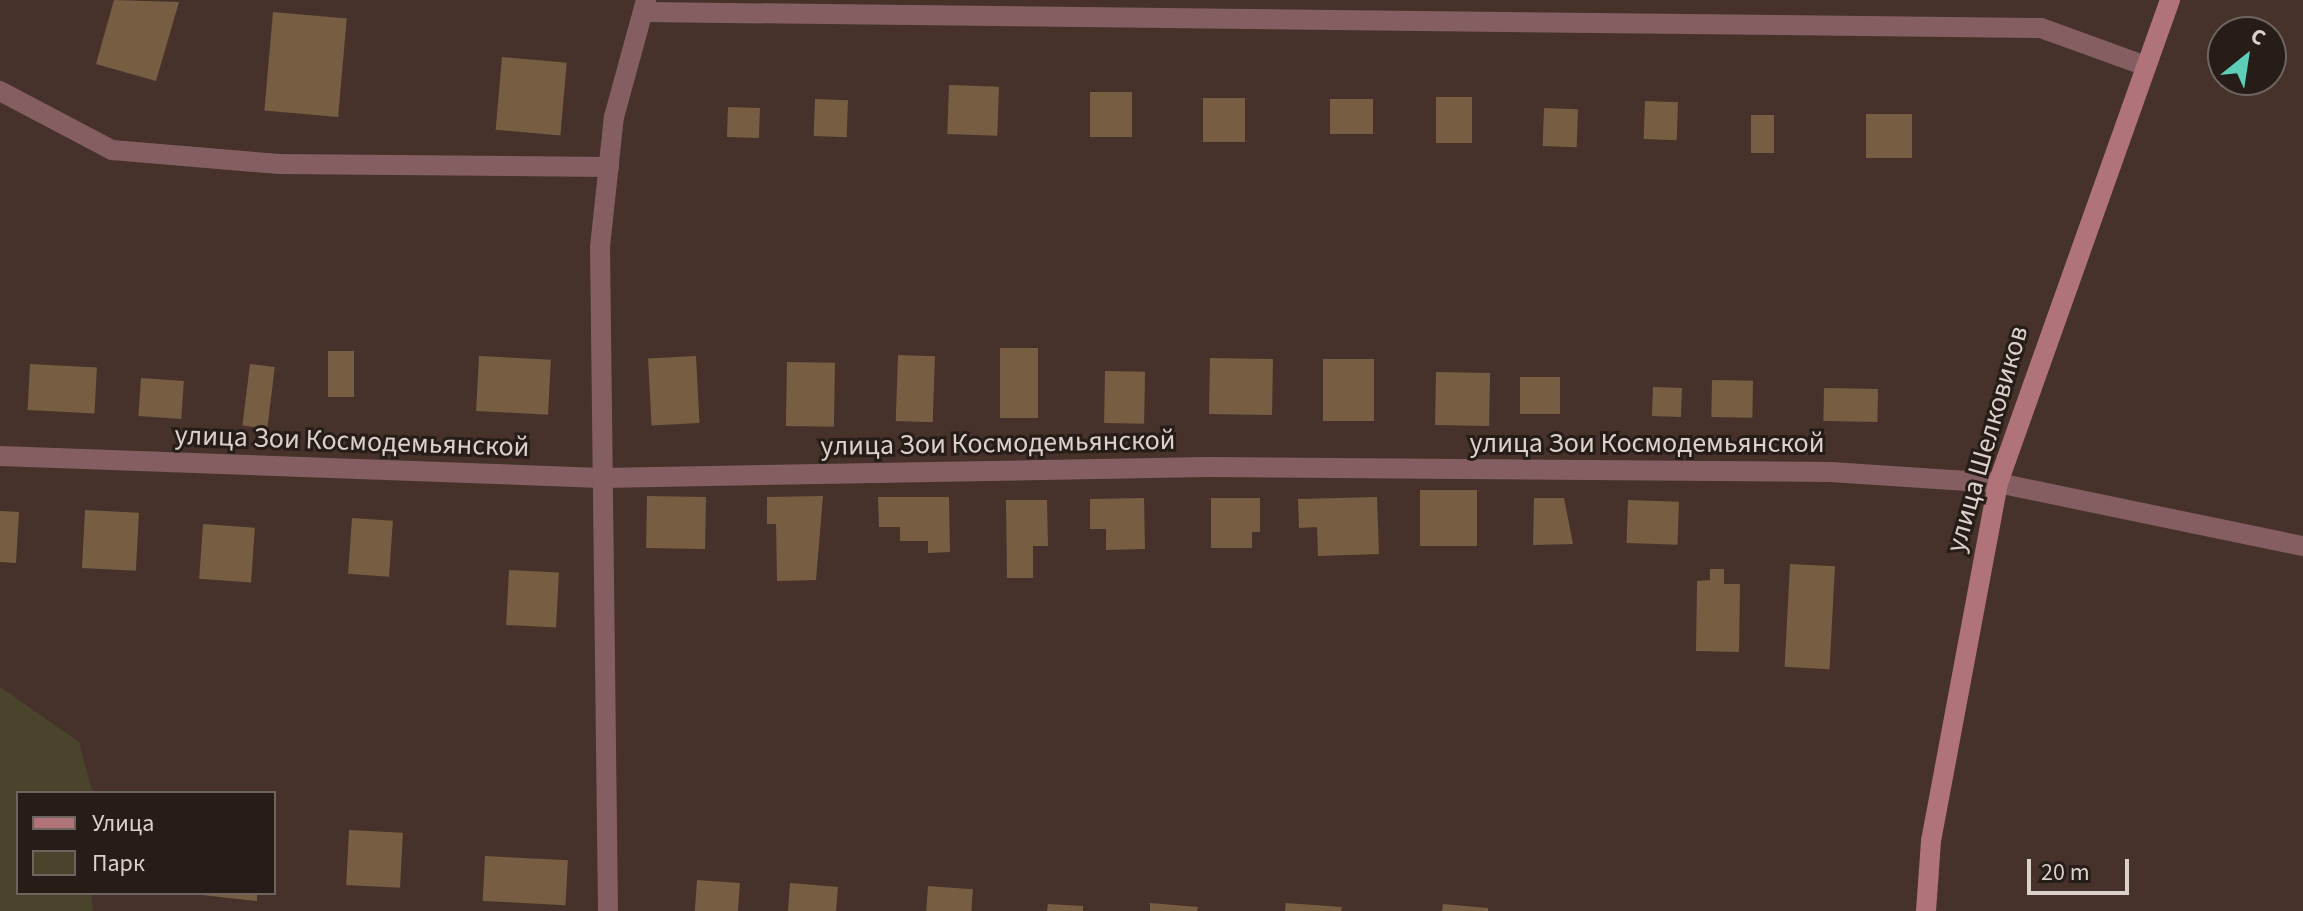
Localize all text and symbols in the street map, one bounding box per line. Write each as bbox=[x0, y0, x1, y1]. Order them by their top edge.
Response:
north arrow bbox=[2207, 16, 2287, 96]
text: С bbox=[2244, 20, 2272, 54]
street label: улица Шелковиков bbox=[1939, 322, 2035, 556]
street label: улица Зои Космодемьянской bbox=[174, 418, 530, 464]
street label: улица Зои Космодемьянской bbox=[820, 423, 1176, 463]
street label: улица Зои Космодемьянской bbox=[1469, 426, 1825, 460]
legend bbox=[16, 791, 276, 895]
text: Улица bbox=[92, 806, 154, 841]
scale bar bbox=[2031, 843, 2133, 893]
text: Парк bbox=[92, 846, 145, 881]
text: 20 m bbox=[2041, 855, 2090, 890]

